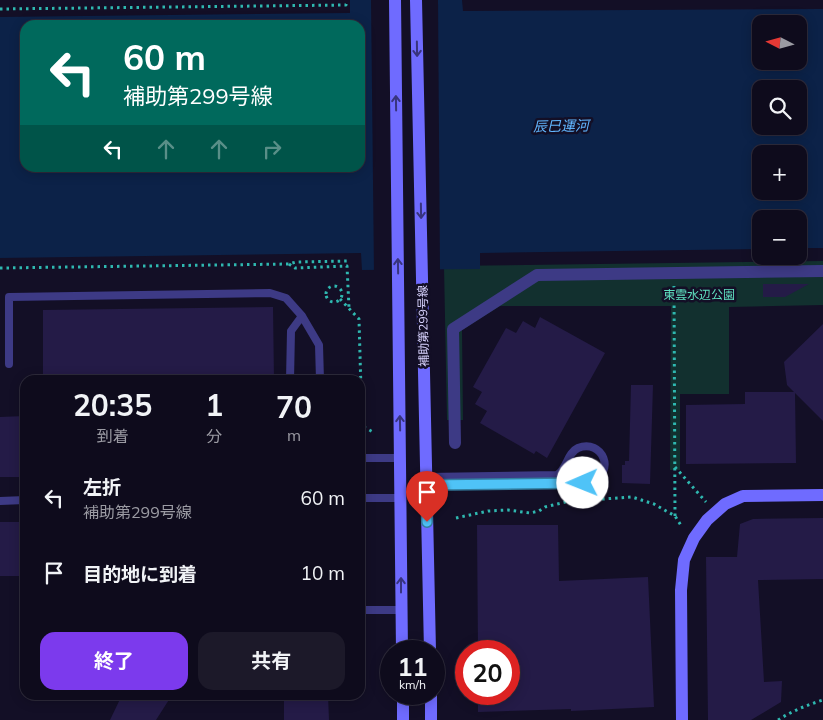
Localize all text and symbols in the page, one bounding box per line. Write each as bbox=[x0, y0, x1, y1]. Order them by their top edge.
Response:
north arrow bbox=[752, 15, 808, 70]
map controls bbox=[752, 15, 807, 265]
text: 60 m bbox=[123, 35, 206, 79]
icon: left bbox=[40, 40, 105, 105]
one-way arrow bbox=[413, 40, 422, 56]
button: search bbox=[752, 80, 807, 135]
text: 補助第299号線 bbox=[123, 82, 273, 110]
one-way arrow bbox=[391, 95, 401, 112]
water label: 辰巳運河 bbox=[533, 116, 592, 135]
icon: left bbox=[99, 135, 127, 163]
icon: ahead bbox=[152, 135, 180, 163]
icon: ahead bbox=[205, 135, 233, 163]
icon: right bbox=[258, 135, 286, 163]
button: + bbox=[752, 145, 807, 200]
one-way arrow bbox=[416, 202, 426, 219]
button: − bbox=[752, 210, 807, 265]
one-way arrow bbox=[393, 258, 403, 274]
street label: 補助第299号線 bbox=[415, 285, 431, 367]
park label: 東雲水辺公園 bbox=[663, 287, 735, 302]
text: 20:35 bbox=[73, 386, 152, 424]
text: 1 bbox=[205, 386, 223, 424]
text: 70 bbox=[276, 388, 312, 426]
one-way arrow bbox=[395, 415, 405, 431]
text: m bbox=[287, 425, 301, 445]
text: 到着 bbox=[97, 426, 129, 446]
text: 分 bbox=[206, 426, 222, 446]
position arrow bbox=[556, 456, 608, 508]
pin bbox=[406, 471, 448, 522]
text: 左折 bbox=[83, 475, 121, 499]
icon: arrive bbox=[413, 478, 441, 506]
icon: left bbox=[40, 484, 68, 512]
text: 60 m bbox=[301, 486, 345, 510]
text: 補助第299号線 bbox=[83, 502, 192, 522]
icon: arrive bbox=[40, 559, 68, 587]
text: 10 m bbox=[301, 561, 345, 585]
text: 目的地に到着 bbox=[83, 562, 197, 586]
one-way arrow bbox=[396, 577, 406, 594]
button: 終了 bbox=[40, 632, 188, 690]
button: 共有 bbox=[198, 632, 345, 690]
speed limit sign: 20 bbox=[455, 640, 520, 705]
text: 11 bbox=[397, 651, 428, 682]
text: km/h bbox=[399, 677, 426, 692]

